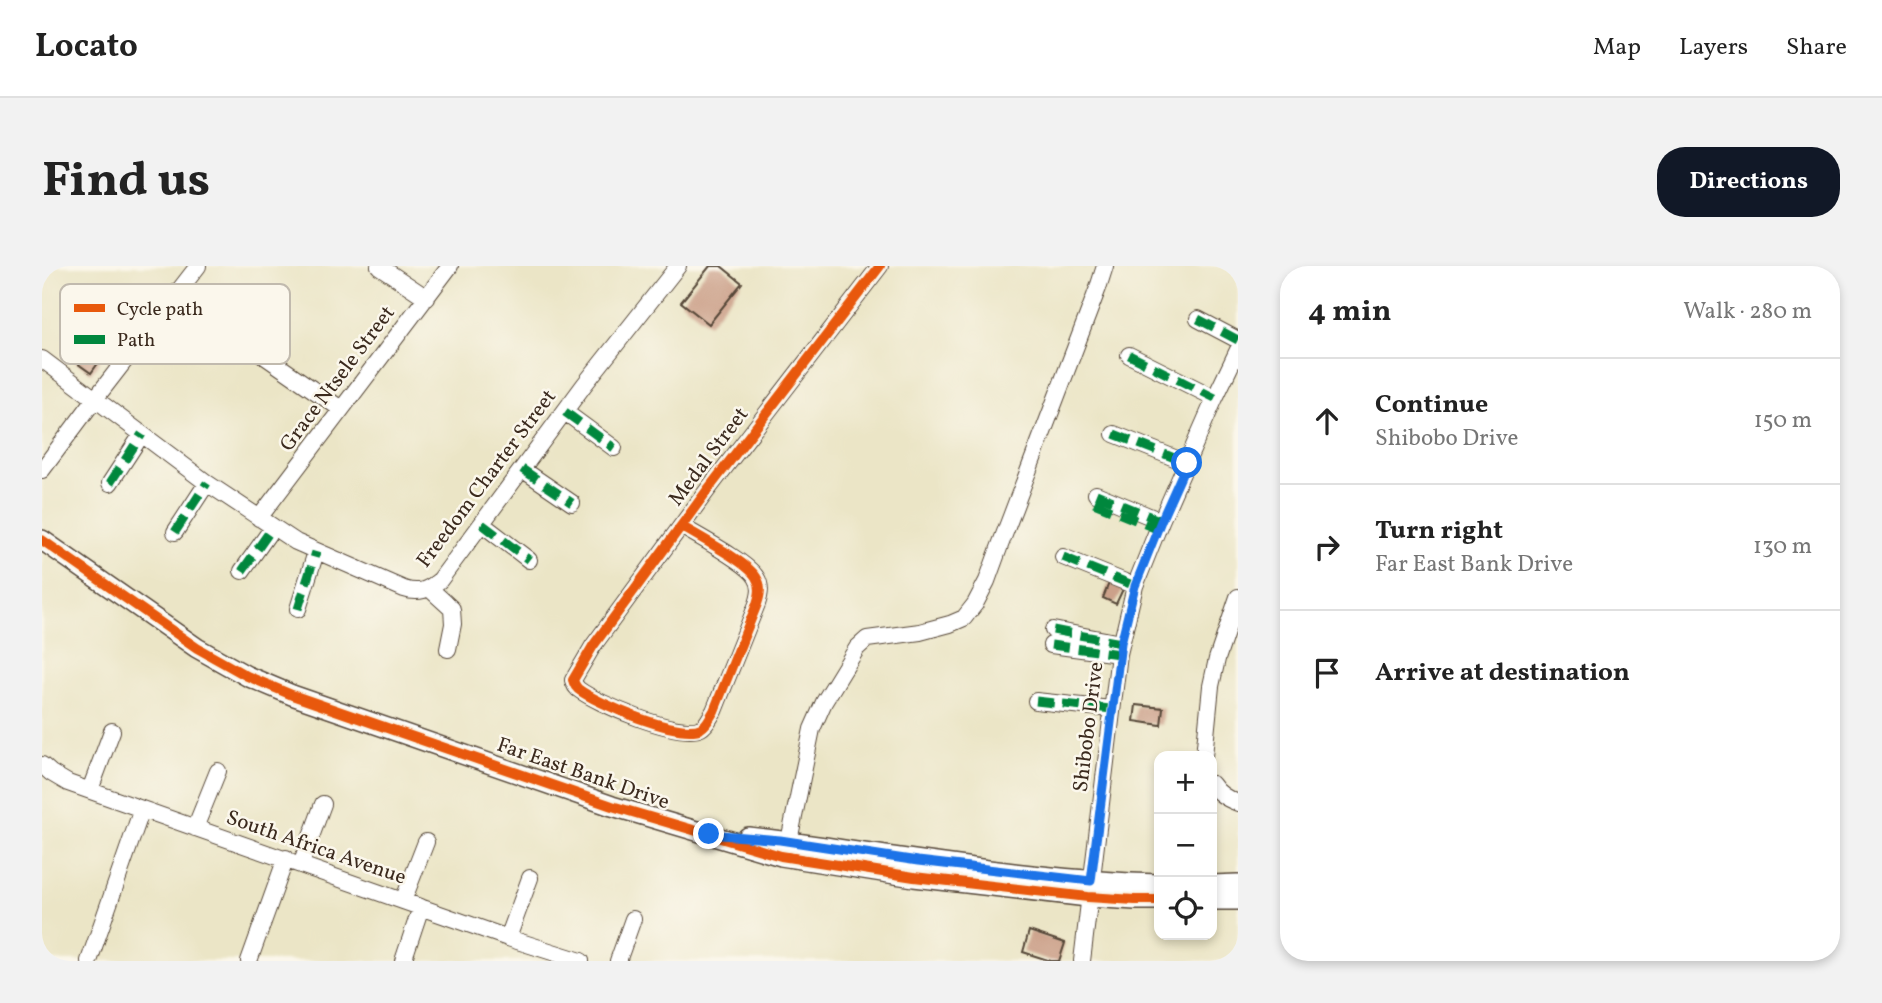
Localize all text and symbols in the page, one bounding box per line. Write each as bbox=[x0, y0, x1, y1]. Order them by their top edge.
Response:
text: Locato bbox=[35, 25, 138, 71]
text: Map bbox=[1593, 31, 1641, 65]
text: Layers bbox=[1679, 31, 1748, 65]
text: Share bbox=[1786, 31, 1847, 65]
button: Directions bbox=[1657, 147, 1840, 217]
text: Find us bbox=[42, 148, 210, 217]
legend bbox=[60, 284, 290, 364]
text: 4 min bbox=[1308, 291, 1392, 333]
text: Walk · 280 m bbox=[1683, 296, 1812, 328]
text: Cycle path bbox=[117, 297, 203, 323]
street label: Grace Ntsele Street bbox=[274, 300, 402, 458]
text: Path bbox=[117, 328, 155, 354]
street label: Freedom Charter Street bbox=[410, 384, 564, 574]
text: Continue bbox=[1375, 387, 1488, 423]
street label: Medal Street bbox=[662, 402, 756, 512]
icon: ahead bbox=[1308, 402, 1346, 440]
text: 150 m bbox=[1754, 405, 1812, 437]
text: Shibobo Drive bbox=[1375, 423, 1519, 455]
route start bbox=[1171, 447, 1202, 478]
text: Turn right bbox=[1375, 513, 1503, 549]
icon: right bbox=[1308, 528, 1346, 566]
text: 130 m bbox=[1753, 531, 1812, 563]
text: Far East Bank Drive bbox=[1375, 549, 1573, 581]
icon: arrive bbox=[1308, 654, 1346, 692]
text: Arrive at destination bbox=[1375, 655, 1630, 691]
street label: Shibobo Drive bbox=[1067, 660, 1111, 794]
street label: Far East Bank Drive bbox=[493, 731, 673, 817]
map controls bbox=[1154, 751, 1217, 940]
button: + bbox=[1154, 751, 1217, 814]
street label: South Africa Avenue bbox=[222, 804, 410, 892]
button: − bbox=[1154, 814, 1217, 877]
route end bbox=[693, 818, 724, 849]
button: locate bbox=[1154, 877, 1217, 940]

